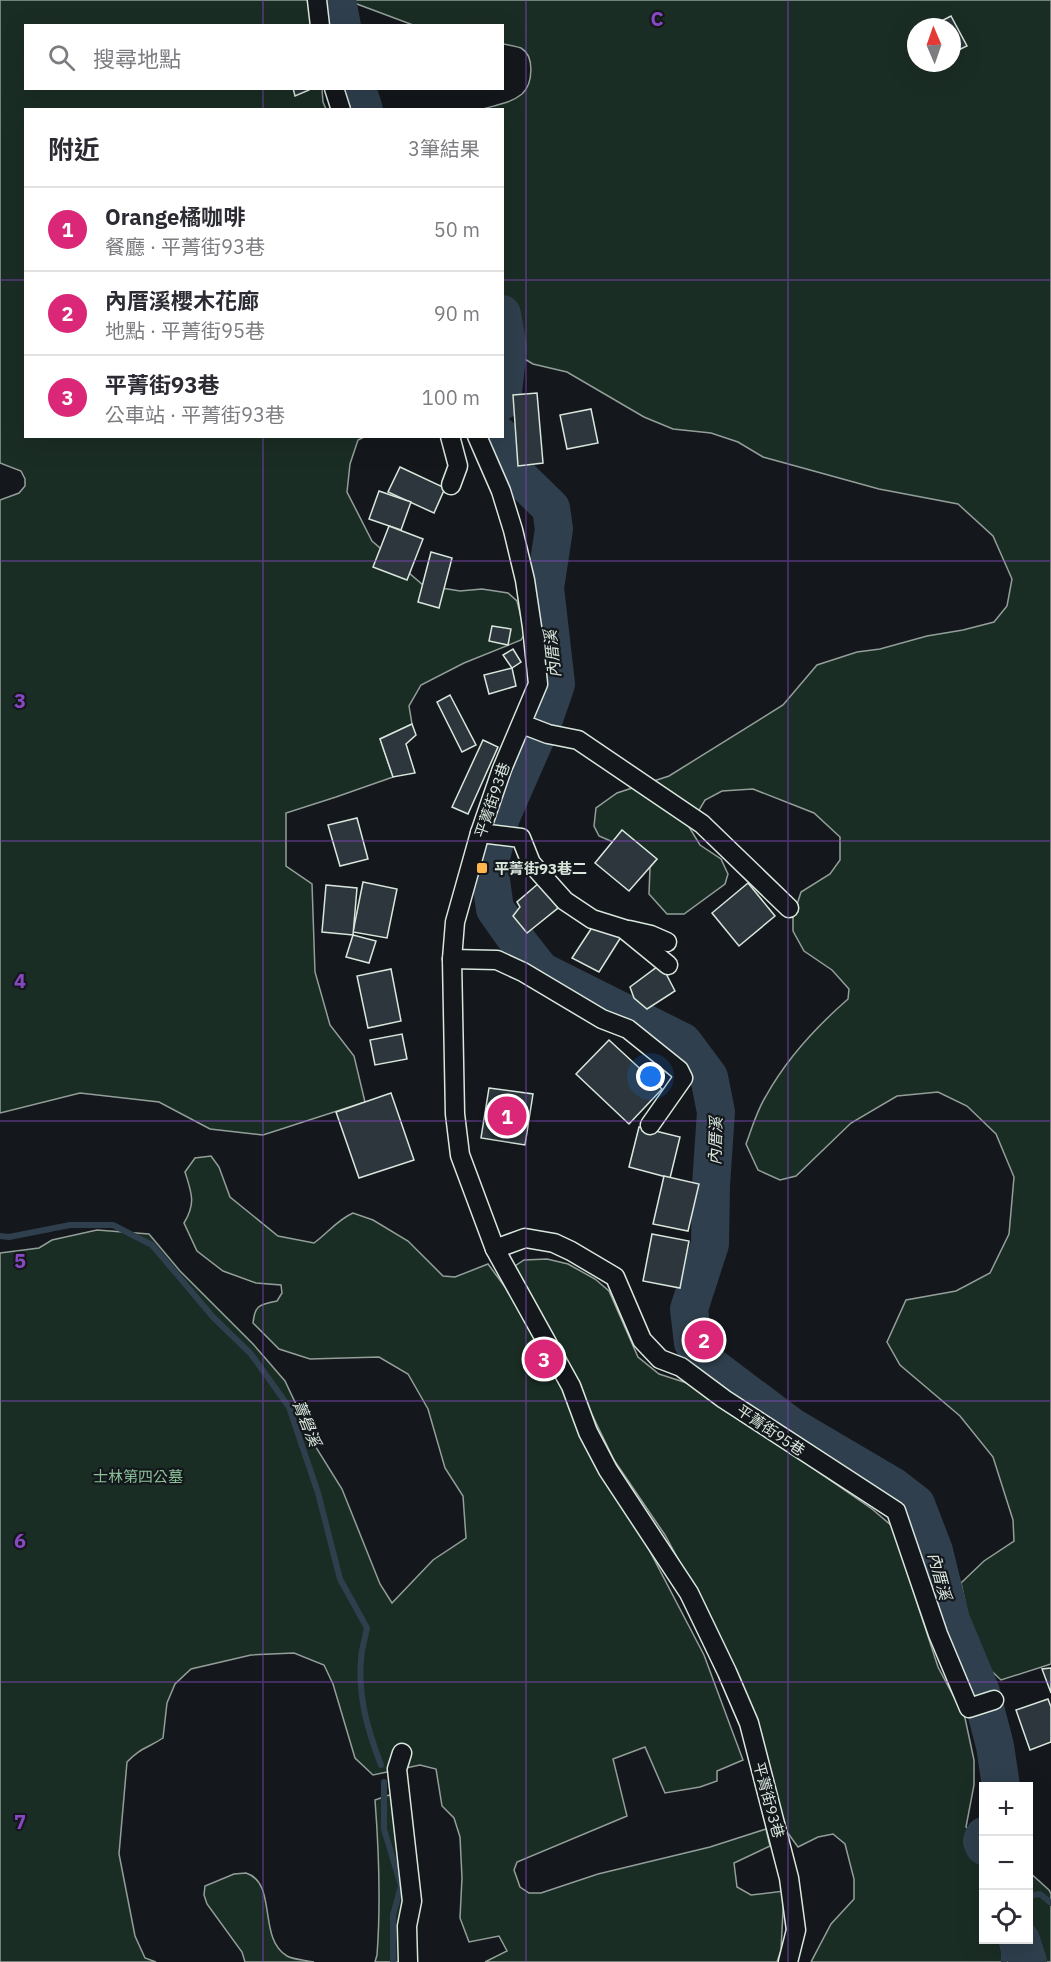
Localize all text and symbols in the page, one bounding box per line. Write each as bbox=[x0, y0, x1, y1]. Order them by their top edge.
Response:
text: C bbox=[650, 5, 664, 32]
north arrow bbox=[907, 18, 961, 72]
search box bbox=[24, 24, 504, 90]
icon: search bbox=[45, 41, 78, 74]
text: 搜尋地點 bbox=[93, 44, 181, 73]
text: 附近 bbox=[48, 132, 100, 166]
text: 3筆結果 bbox=[408, 135, 480, 162]
text: Orange橘咖啡 bbox=[105, 202, 245, 231]
text: 1 bbox=[62, 216, 74, 243]
text: 50 m bbox=[434, 216, 480, 243]
text: 餐廳 · 平菁街93巷 bbox=[105, 233, 265, 260]
text: 內厝溪櫻木花廊 bbox=[105, 286, 259, 315]
text: 2 bbox=[62, 300, 74, 327]
text: 90 m bbox=[434, 300, 480, 327]
text: 地點 · 平菁街95巷 bbox=[105, 317, 265, 344]
text: 平菁街93巷 bbox=[105, 370, 219, 399]
text: 3 bbox=[62, 384, 74, 411]
text: 100 m bbox=[422, 384, 480, 411]
text: 公車站 · 平菁街93巷 bbox=[105, 401, 285, 428]
water label: 內厝溪 bbox=[539, 627, 564, 679]
text: 3 bbox=[14, 687, 26, 714]
street label: 平菁街93巷 bbox=[470, 760, 514, 840]
place label: 平菁街93巷二 bbox=[494, 859, 587, 878]
marker: 平菁街93巷二 bbox=[475, 861, 489, 875]
text: 4 bbox=[14, 967, 26, 994]
your location bbox=[636, 1062, 665, 1091]
pin: 1 bbox=[488, 1094, 526, 1138]
water label: 內厝溪 bbox=[704, 1115, 726, 1165]
text: 5 bbox=[14, 1247, 26, 1274]
pin: 2 bbox=[684, 1318, 724, 1362]
pin: 3 bbox=[524, 1336, 564, 1382]
water label: 菁礐溪 bbox=[289, 1397, 326, 1451]
street label: 平菁街95巷 bbox=[733, 1400, 809, 1460]
park label: 士林第四公墓 bbox=[93, 1467, 183, 1486]
text: 6 bbox=[14, 1527, 26, 1554]
water label: 內厝溪 bbox=[924, 1550, 956, 1604]
street label: 平菁街93巷 bbox=[750, 1760, 788, 1840]
map controls bbox=[979, 1782, 1033, 1944]
button: + bbox=[979, 1782, 1033, 1836]
text: 7 bbox=[14, 1808, 26, 1835]
button: − bbox=[979, 1836, 1033, 1890]
button: locate bbox=[979, 1890, 1033, 1944]

